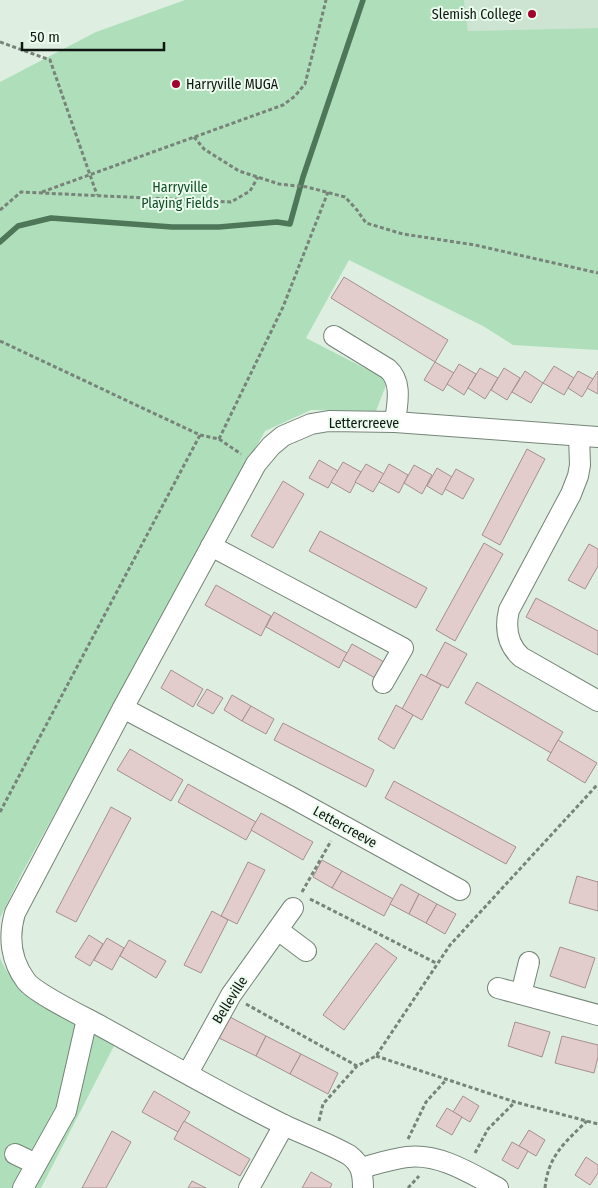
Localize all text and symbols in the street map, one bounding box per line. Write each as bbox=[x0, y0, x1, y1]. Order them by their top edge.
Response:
place label: Slemish College bbox=[432, 6, 522, 23]
marker: Slemish College bbox=[526, 8, 538, 20]
scale bar bbox=[22, 20, 165, 52]
text: 50 m bbox=[30, 28, 60, 46]
place label: Harryville MUGA bbox=[186, 76, 279, 93]
marker: Harryville MUGA bbox=[170, 78, 182, 90]
park label: Harryville Playing Fields bbox=[141, 179, 219, 212]
street label: Lettercreeve bbox=[329, 415, 399, 432]
street label: Lettercreeve bbox=[310, 802, 380, 852]
street label: Belleville bbox=[209, 973, 251, 1027]

